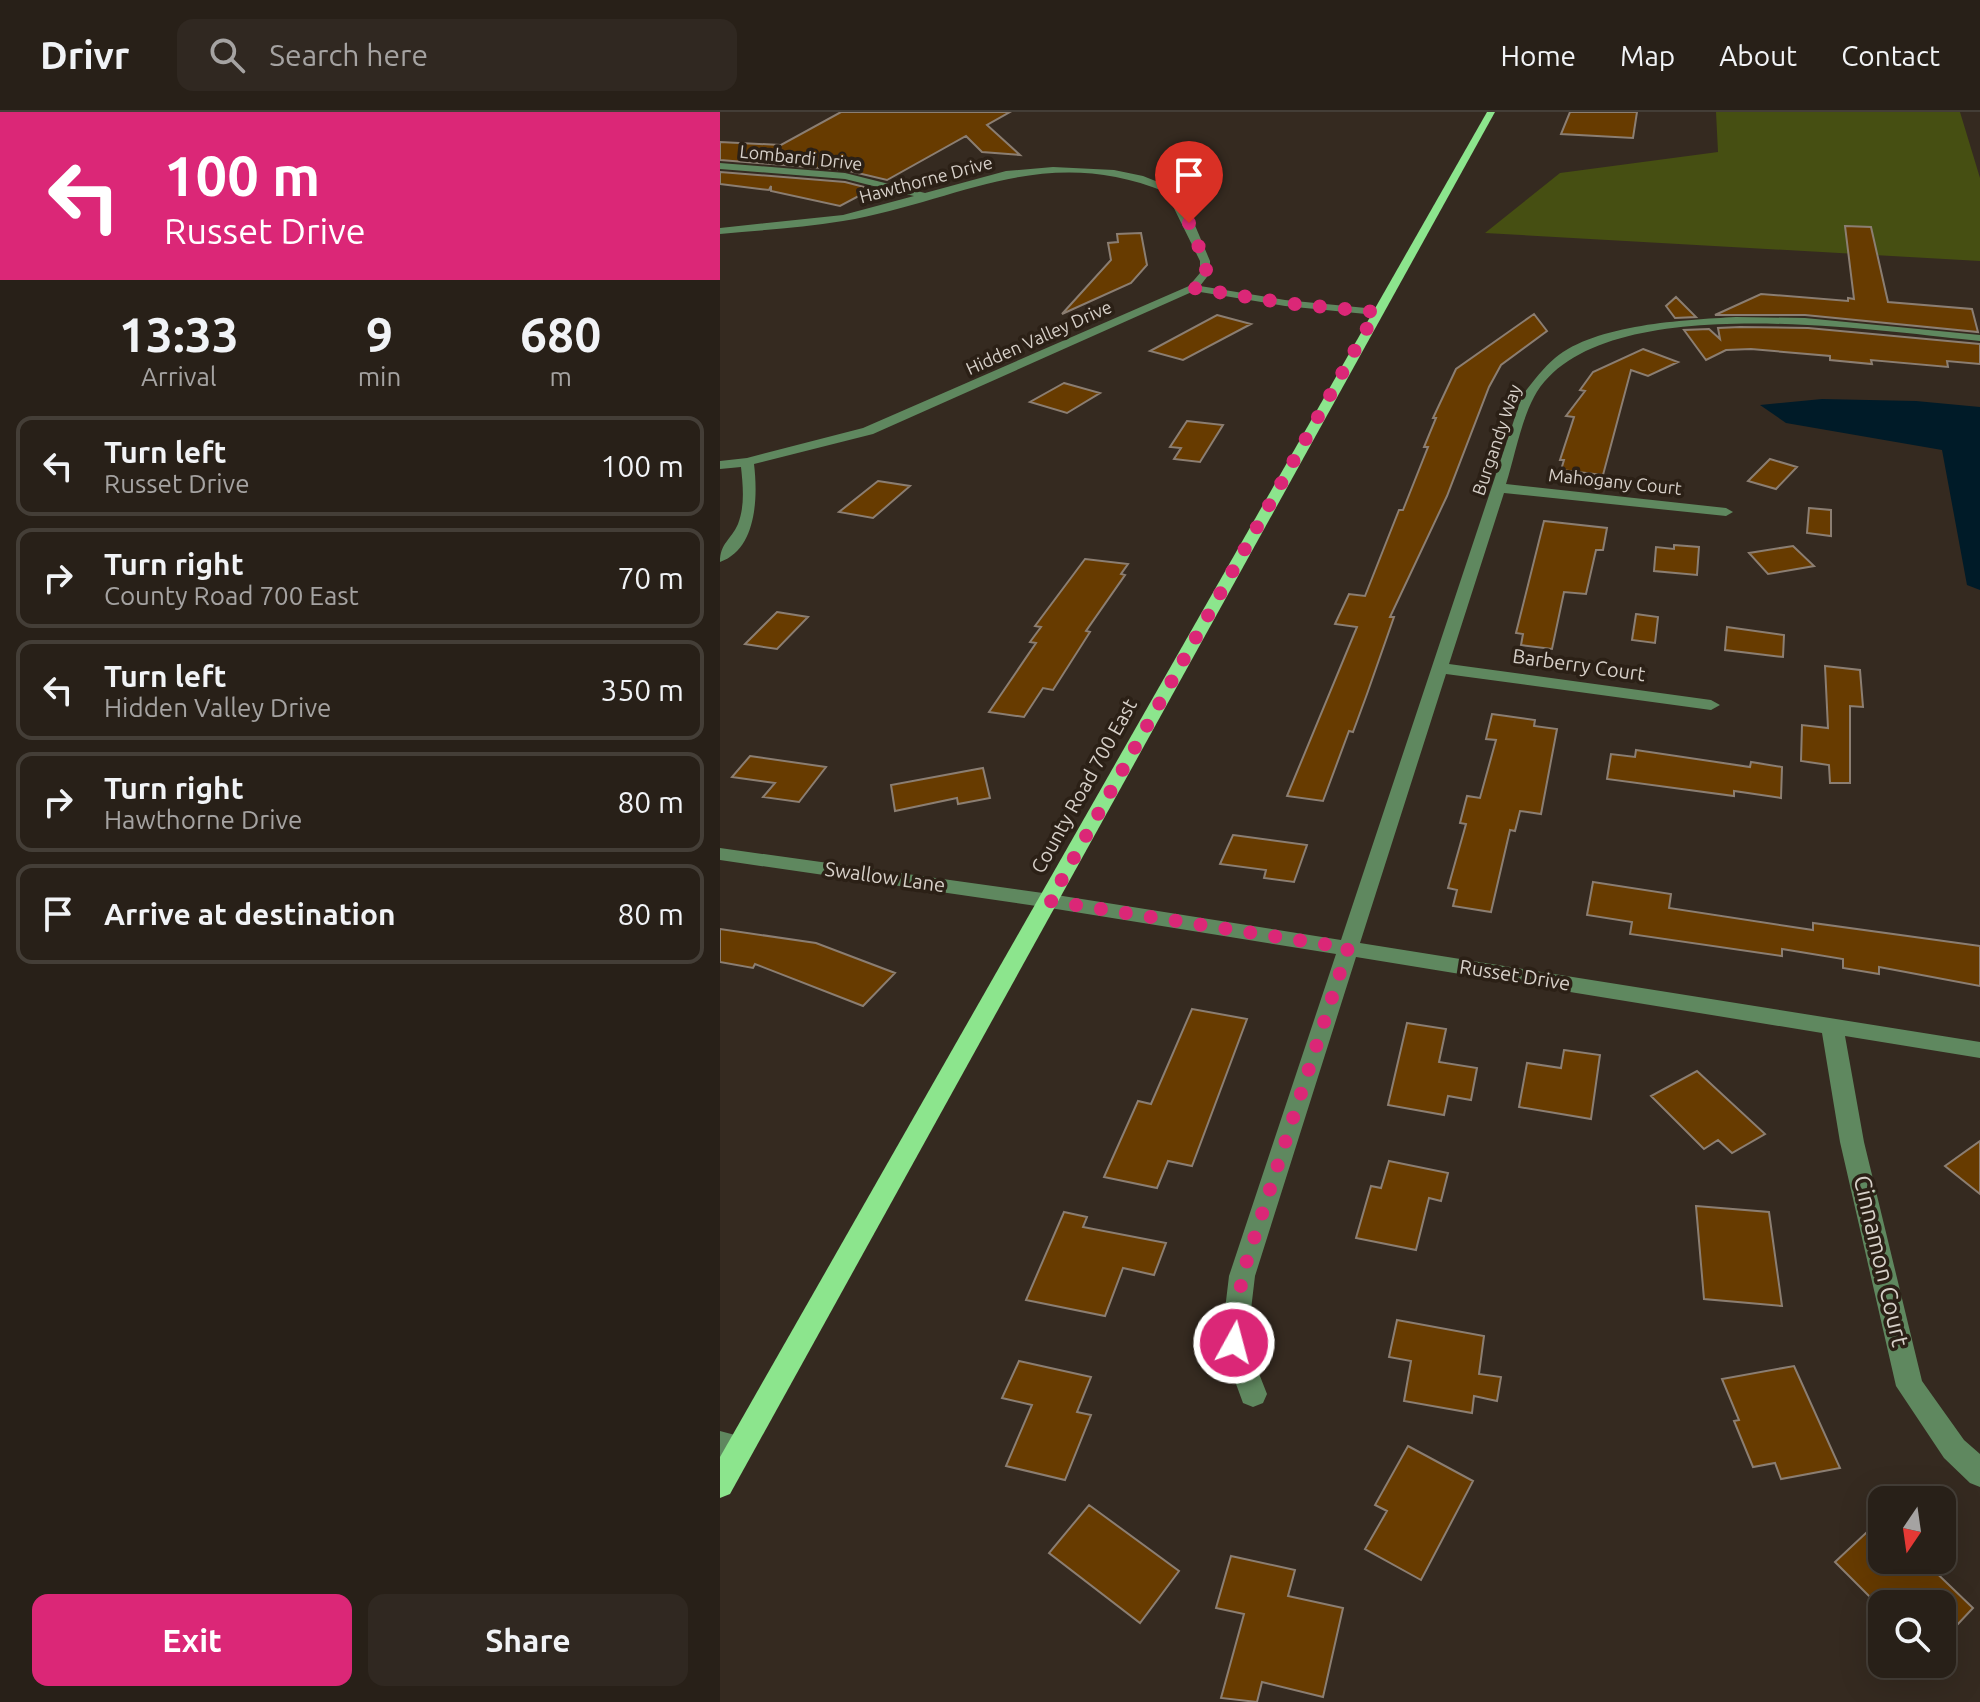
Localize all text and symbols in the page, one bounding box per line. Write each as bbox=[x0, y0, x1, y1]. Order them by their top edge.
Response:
search box bbox=[177, 19, 737, 91]
icon: search bbox=[205, 33, 249, 77]
text: Drivr bbox=[40, 34, 129, 76]
text: Search here bbox=[269, 38, 428, 72]
text: Home bbox=[1501, 40, 1576, 71]
text: Map bbox=[1620, 40, 1675, 71]
text: About bbox=[1719, 40, 1797, 71]
text: Contact bbox=[1841, 40, 1940, 71]
street label: Lombardi Drive bbox=[739, 141, 864, 173]
pin bbox=[1155, 141, 1223, 223]
icon: left bbox=[32, 144, 136, 248]
text: 100 m bbox=[164, 144, 320, 207]
street label: Hawthorne Drive bbox=[857, 152, 995, 206]
icon: arrive bbox=[1167, 153, 1211, 197]
text: Russet Drive bbox=[164, 210, 366, 251]
street label: Hidden Valley Drive bbox=[963, 296, 1115, 378]
text: 13:33 bbox=[119, 307, 239, 361]
text: 9 bbox=[366, 307, 393, 361]
text: 680 bbox=[520, 307, 601, 361]
text: Arrival bbox=[141, 362, 217, 391]
text: min bbox=[358, 362, 401, 391]
text: m bbox=[549, 362, 572, 391]
street label: Burgandy Way bbox=[1468, 381, 1524, 498]
text: Turn left bbox=[104, 435, 226, 469]
icon: left bbox=[36, 444, 80, 488]
text: 100 m bbox=[600, 449, 684, 483]
street label: Mahogany Court bbox=[1547, 464, 1683, 498]
text: Russet Drive bbox=[104, 469, 250, 498]
text: Turn right bbox=[104, 547, 244, 581]
icon: right bbox=[36, 556, 80, 600]
text: 70 m bbox=[617, 561, 684, 595]
text: County Road 700 East bbox=[104, 581, 359, 610]
street label: Barberry Court bbox=[1511, 644, 1647, 685]
text: Turn left bbox=[104, 659, 226, 693]
icon: left bbox=[36, 668, 80, 712]
text: 350 m bbox=[600, 673, 684, 707]
text: Hidden Valley Drive bbox=[104, 693, 331, 722]
street label: County Road 700 East bbox=[1026, 694, 1141, 877]
text: Turn right bbox=[104, 771, 244, 805]
icon: right bbox=[36, 780, 80, 824]
text: 80 m bbox=[617, 785, 684, 819]
text: Hawthorne Drive bbox=[104, 805, 302, 834]
street label: Swallow Lane bbox=[823, 857, 947, 896]
icon: arrive bbox=[36, 892, 80, 936]
text: Arrive at destination bbox=[104, 897, 396, 931]
text: 80 m bbox=[617, 897, 684, 931]
street label: Russet Drive bbox=[1458, 954, 1572, 995]
street label: Cinnamon Court bbox=[1849, 1172, 1914, 1350]
position arrow bbox=[1192, 1301, 1276, 1385]
north arrow bbox=[1868, 1486, 1956, 1574]
map controls bbox=[1868, 1486, 1956, 1678]
button: search bbox=[1868, 1590, 1956, 1678]
button: Exit bbox=[32, 1594, 352, 1686]
button: Share bbox=[368, 1594, 688, 1686]

